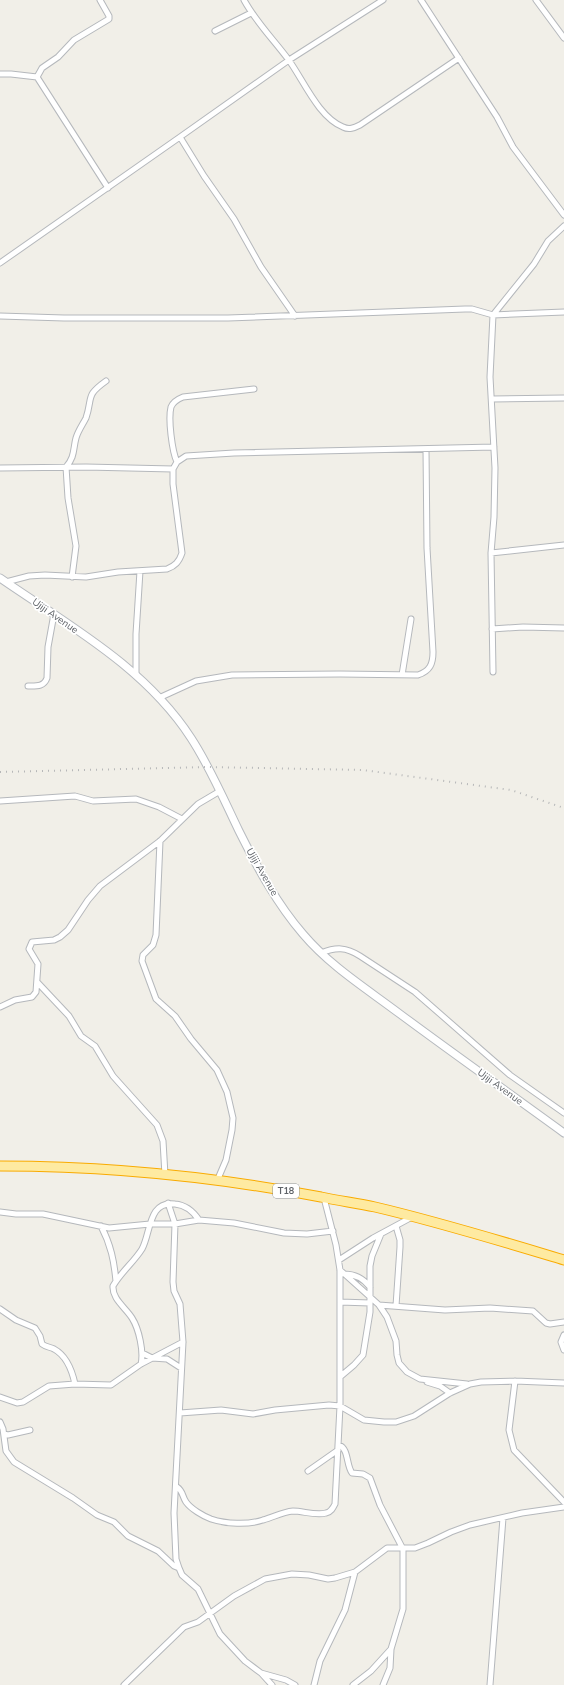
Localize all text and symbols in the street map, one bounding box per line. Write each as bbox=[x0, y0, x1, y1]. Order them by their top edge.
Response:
street label: Ujiji Avenue bbox=[29, 595, 81, 637]
street label: Ujiji Avenue bbox=[243, 845, 281, 899]
street label: Ujiji Avenue bbox=[474, 1066, 526, 1108]
road number: T18 bbox=[273, 1184, 299, 1198]

